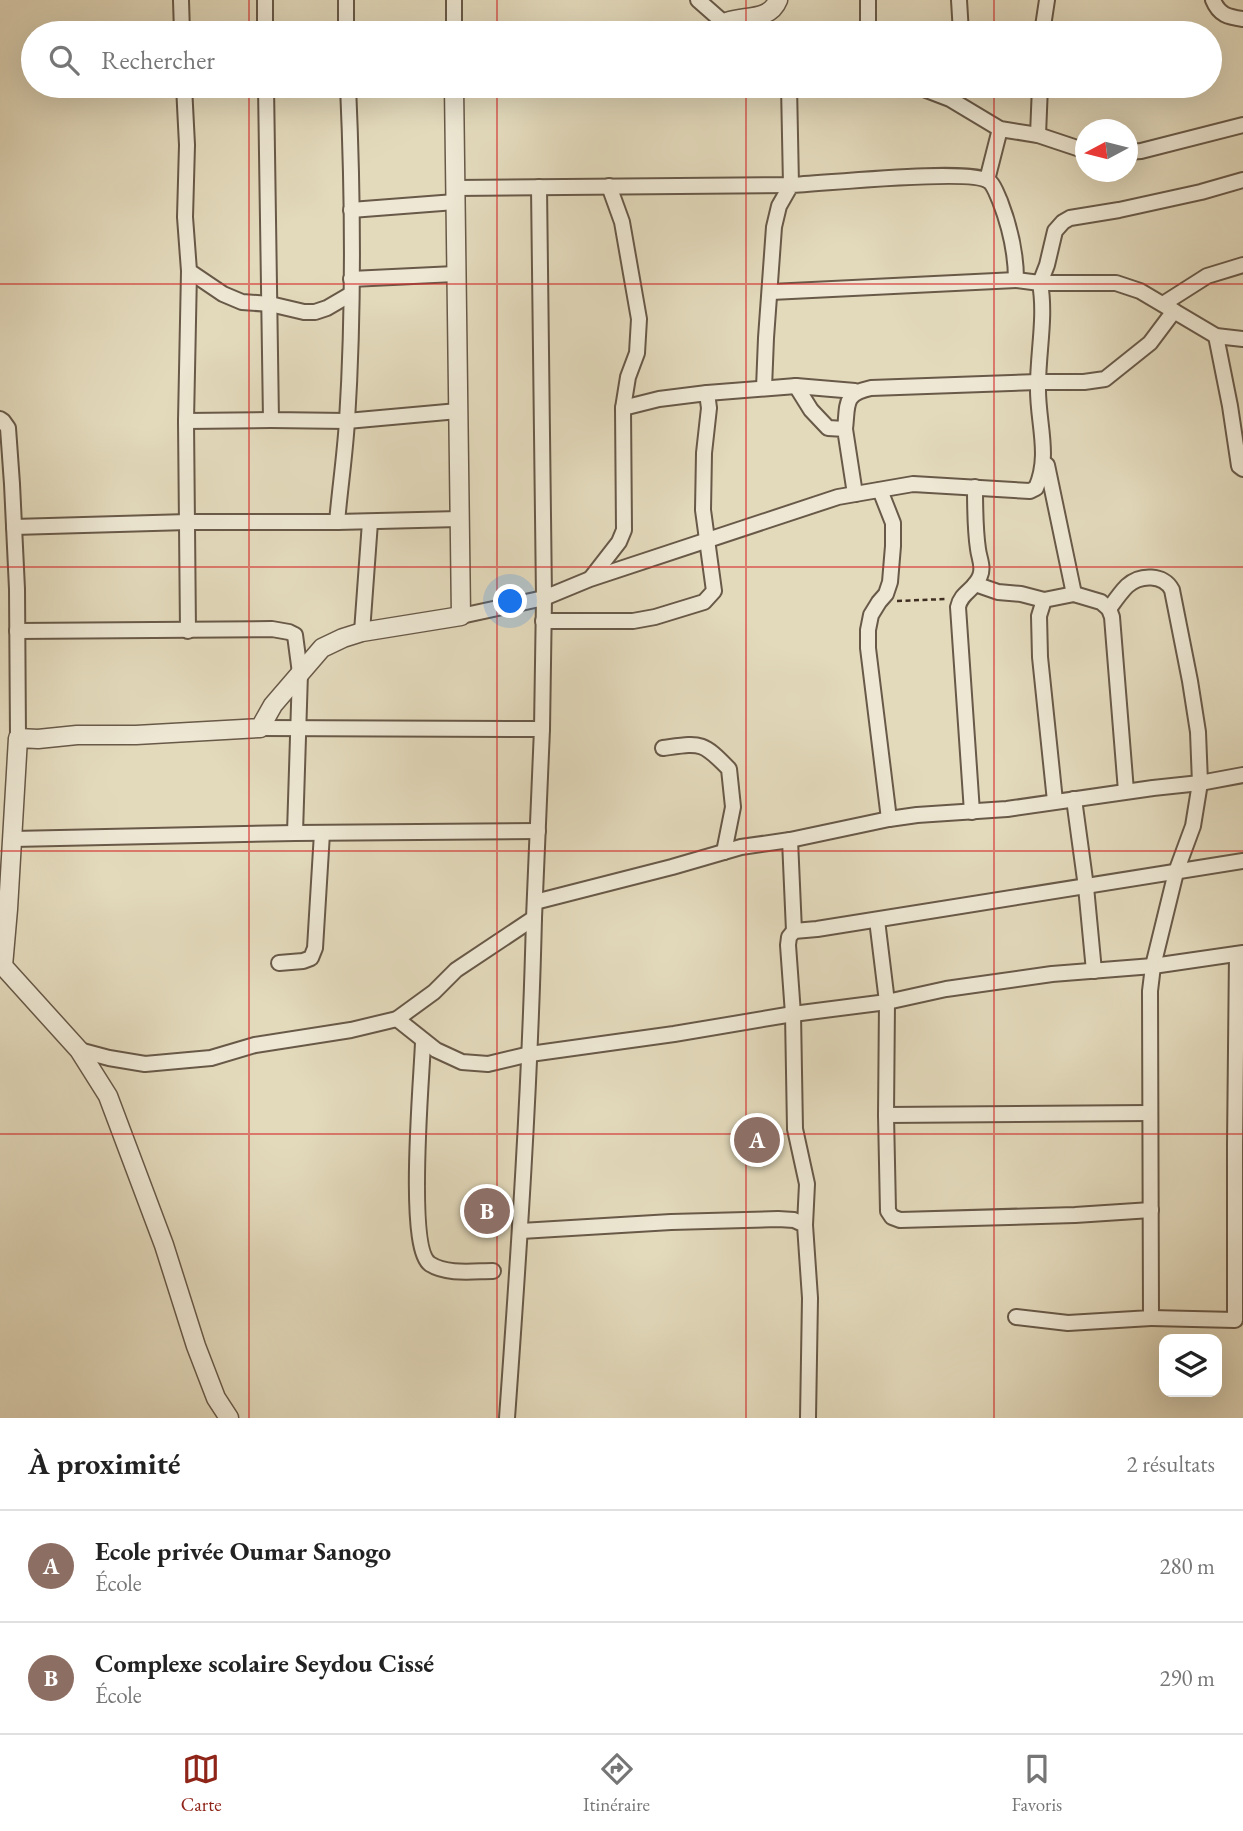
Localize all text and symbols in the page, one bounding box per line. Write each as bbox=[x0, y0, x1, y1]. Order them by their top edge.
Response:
search box bbox=[21, 21, 1222, 98]
icon: search bbox=[45, 41, 83, 79]
text: Rechercher bbox=[101, 43, 215, 77]
north arrow bbox=[1075, 119, 1138, 182]
your location bbox=[493, 584, 527, 618]
pin: A bbox=[734, 1114, 780, 1166]
pin: B bbox=[464, 1185, 510, 1237]
map controls bbox=[1159, 1334, 1222, 1397]
button: layers bbox=[1159, 1334, 1222, 1397]
text: À proximité bbox=[28, 1444, 180, 1483]
text: 2 résultats bbox=[1127, 1449, 1215, 1479]
text: Ecole privée Oumar Sanogo bbox=[95, 1534, 391, 1568]
text: A bbox=[43, 1551, 59, 1581]
text: 280 m bbox=[1159, 1551, 1215, 1581]
text: École bbox=[95, 1568, 142, 1598]
text: Complexe scolaire Seydou Cissé bbox=[95, 1646, 434, 1680]
text: B bbox=[44, 1663, 58, 1693]
text: 290 m bbox=[1159, 1663, 1215, 1693]
text: École bbox=[95, 1680, 142, 1710]
tab: Carte bbox=[181, 1750, 222, 1817]
tab: Itinéraire bbox=[583, 1750, 650, 1817]
tab: Favoris bbox=[1011, 1750, 1062, 1817]

